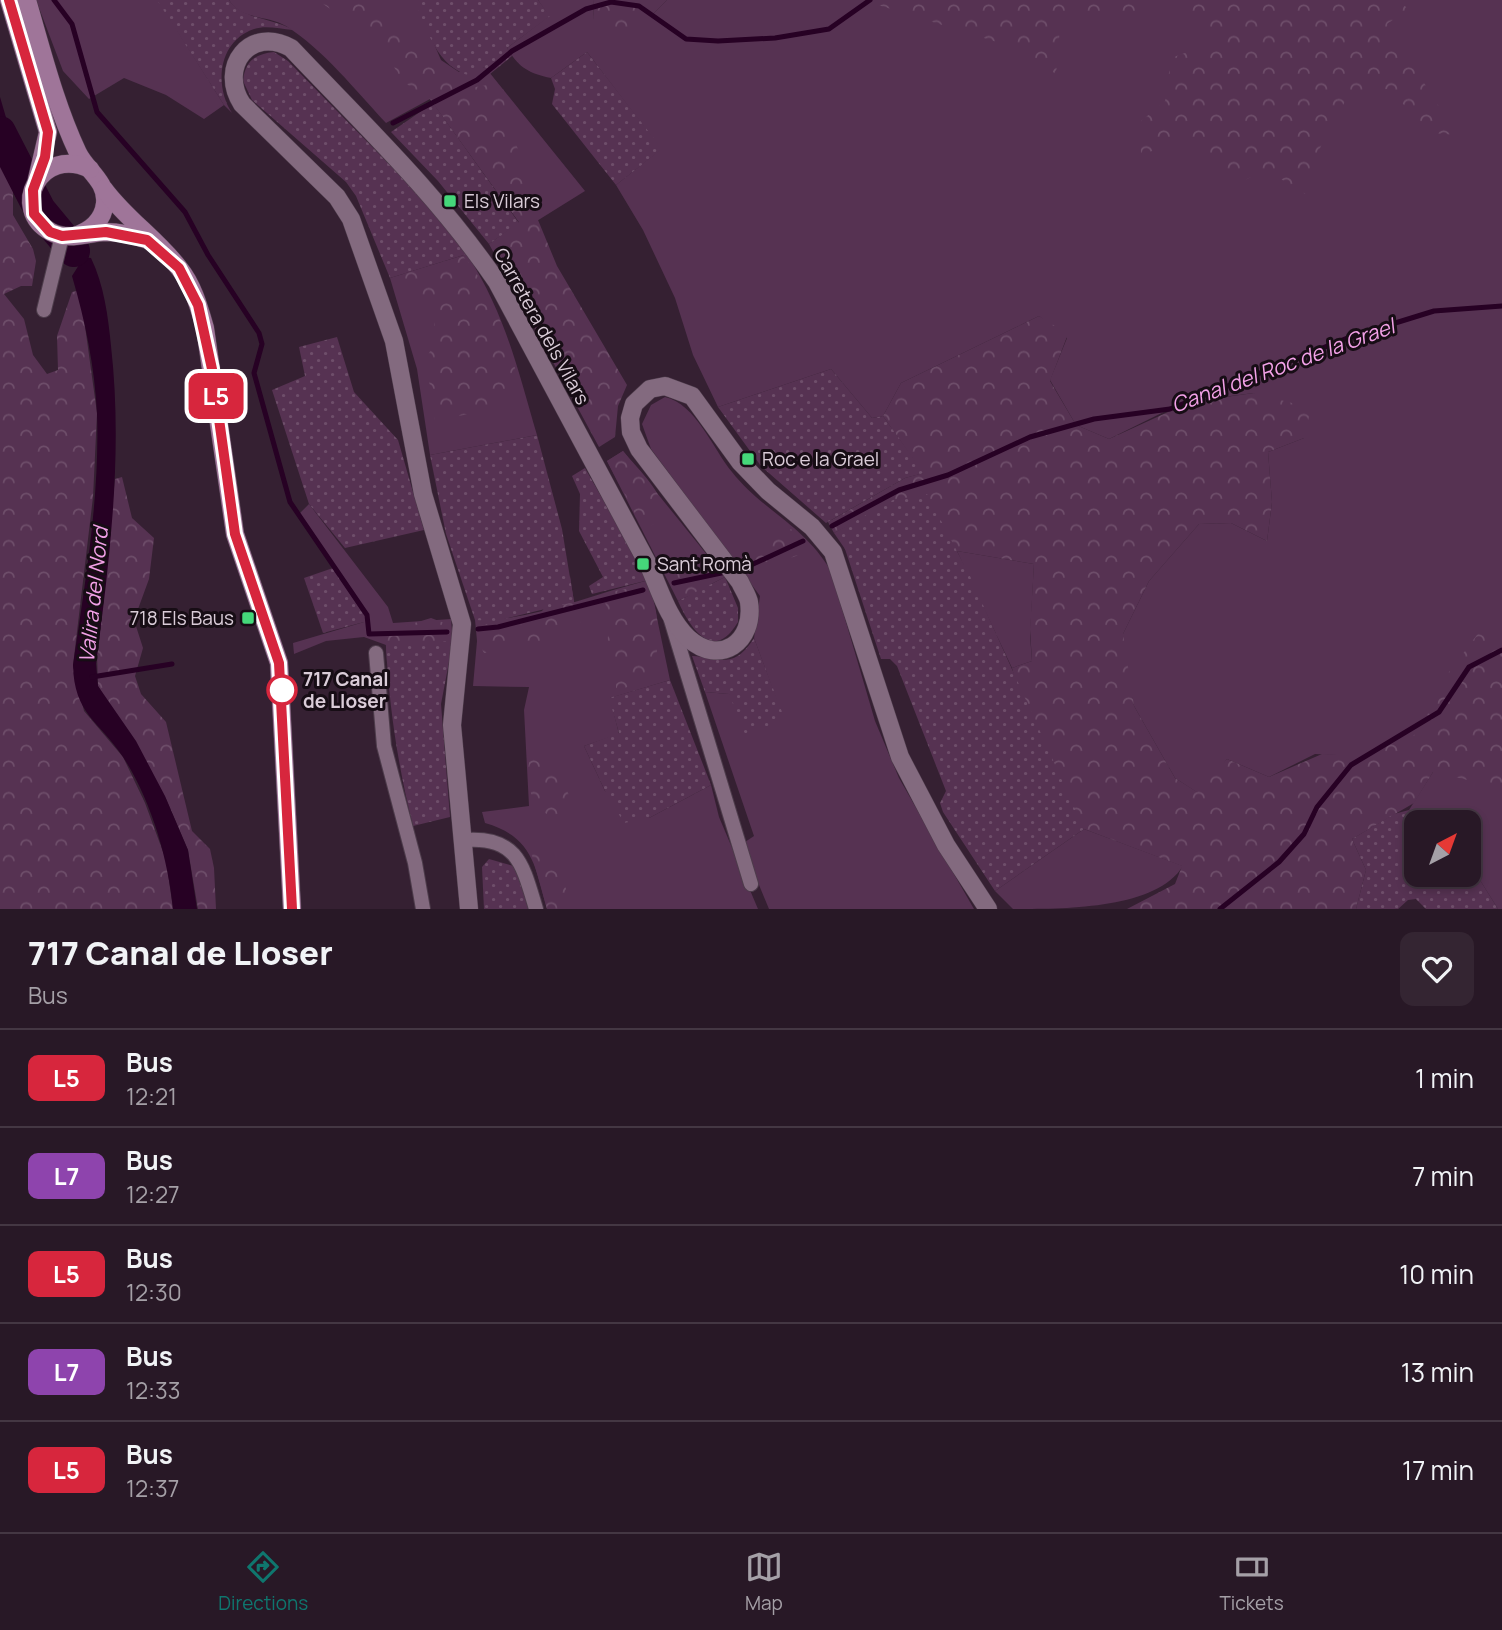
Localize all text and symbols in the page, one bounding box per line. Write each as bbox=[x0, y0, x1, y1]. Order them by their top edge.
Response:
place label: Els Vilars bbox=[464, 188, 540, 214]
marker: Els Vilars bbox=[442, 193, 458, 209]
street label: Carretera dels Vilars bbox=[488, 243, 596, 409]
water label: Canal del Roc de la Grael bbox=[1167, 311, 1401, 419]
line badge: L5 bbox=[184, 373, 248, 419]
text: L5 bbox=[203, 379, 229, 412]
place label: Roc e la Grael bbox=[762, 446, 879, 472]
marker: Roc e la Grael bbox=[740, 451, 756, 467]
water label: Valira del Nord bbox=[72, 523, 114, 664]
place label: Sant Romà bbox=[657, 551, 752, 577]
marker: Sant Romà bbox=[635, 556, 651, 572]
place label: 718 Els Baus bbox=[130, 605, 234, 631]
marker: 718 Els Baus bbox=[240, 610, 256, 626]
place label: 717 Canal de Lloser bbox=[303, 666, 389, 714]
marker: 717 Canal de Lloser bbox=[267, 675, 297, 705]
north arrow bbox=[1404, 810, 1480, 887]
map controls bbox=[1404, 810, 1481, 887]
text: 717 Canal de Lloser bbox=[28, 930, 333, 975]
button: heart bbox=[1400, 932, 1474, 1006]
text: Bus bbox=[28, 979, 68, 1011]
text: Bus bbox=[126, 1044, 173, 1080]
text: 1 min bbox=[1415, 1060, 1474, 1096]
text: L5 bbox=[53, 1061, 80, 1094]
text: 12:21 bbox=[126, 1080, 177, 1112]
text: Bus bbox=[126, 1142, 173, 1178]
text: 7 min bbox=[1412, 1158, 1474, 1194]
text: L7 bbox=[54, 1159, 79, 1192]
text: 12:27 bbox=[126, 1178, 180, 1210]
text: Bus bbox=[126, 1240, 173, 1276]
text: 10 min bbox=[1399, 1256, 1474, 1292]
text: L5 bbox=[53, 1257, 80, 1290]
text: 12:30 bbox=[126, 1276, 182, 1308]
text: Bus bbox=[126, 1338, 173, 1374]
text: 13 min bbox=[1401, 1354, 1474, 1390]
text: L7 bbox=[54, 1355, 79, 1388]
text: 12:33 bbox=[126, 1374, 180, 1406]
text: Bus bbox=[126, 1436, 173, 1472]
text: 17 min bbox=[1402, 1452, 1474, 1488]
text: L5 bbox=[53, 1453, 80, 1486]
text: 12:37 bbox=[126, 1472, 179, 1504]
tab: Directions bbox=[218, 1548, 308, 1616]
tab: Map bbox=[745, 1548, 783, 1616]
tab: Tickets bbox=[1219, 1548, 1284, 1616]

